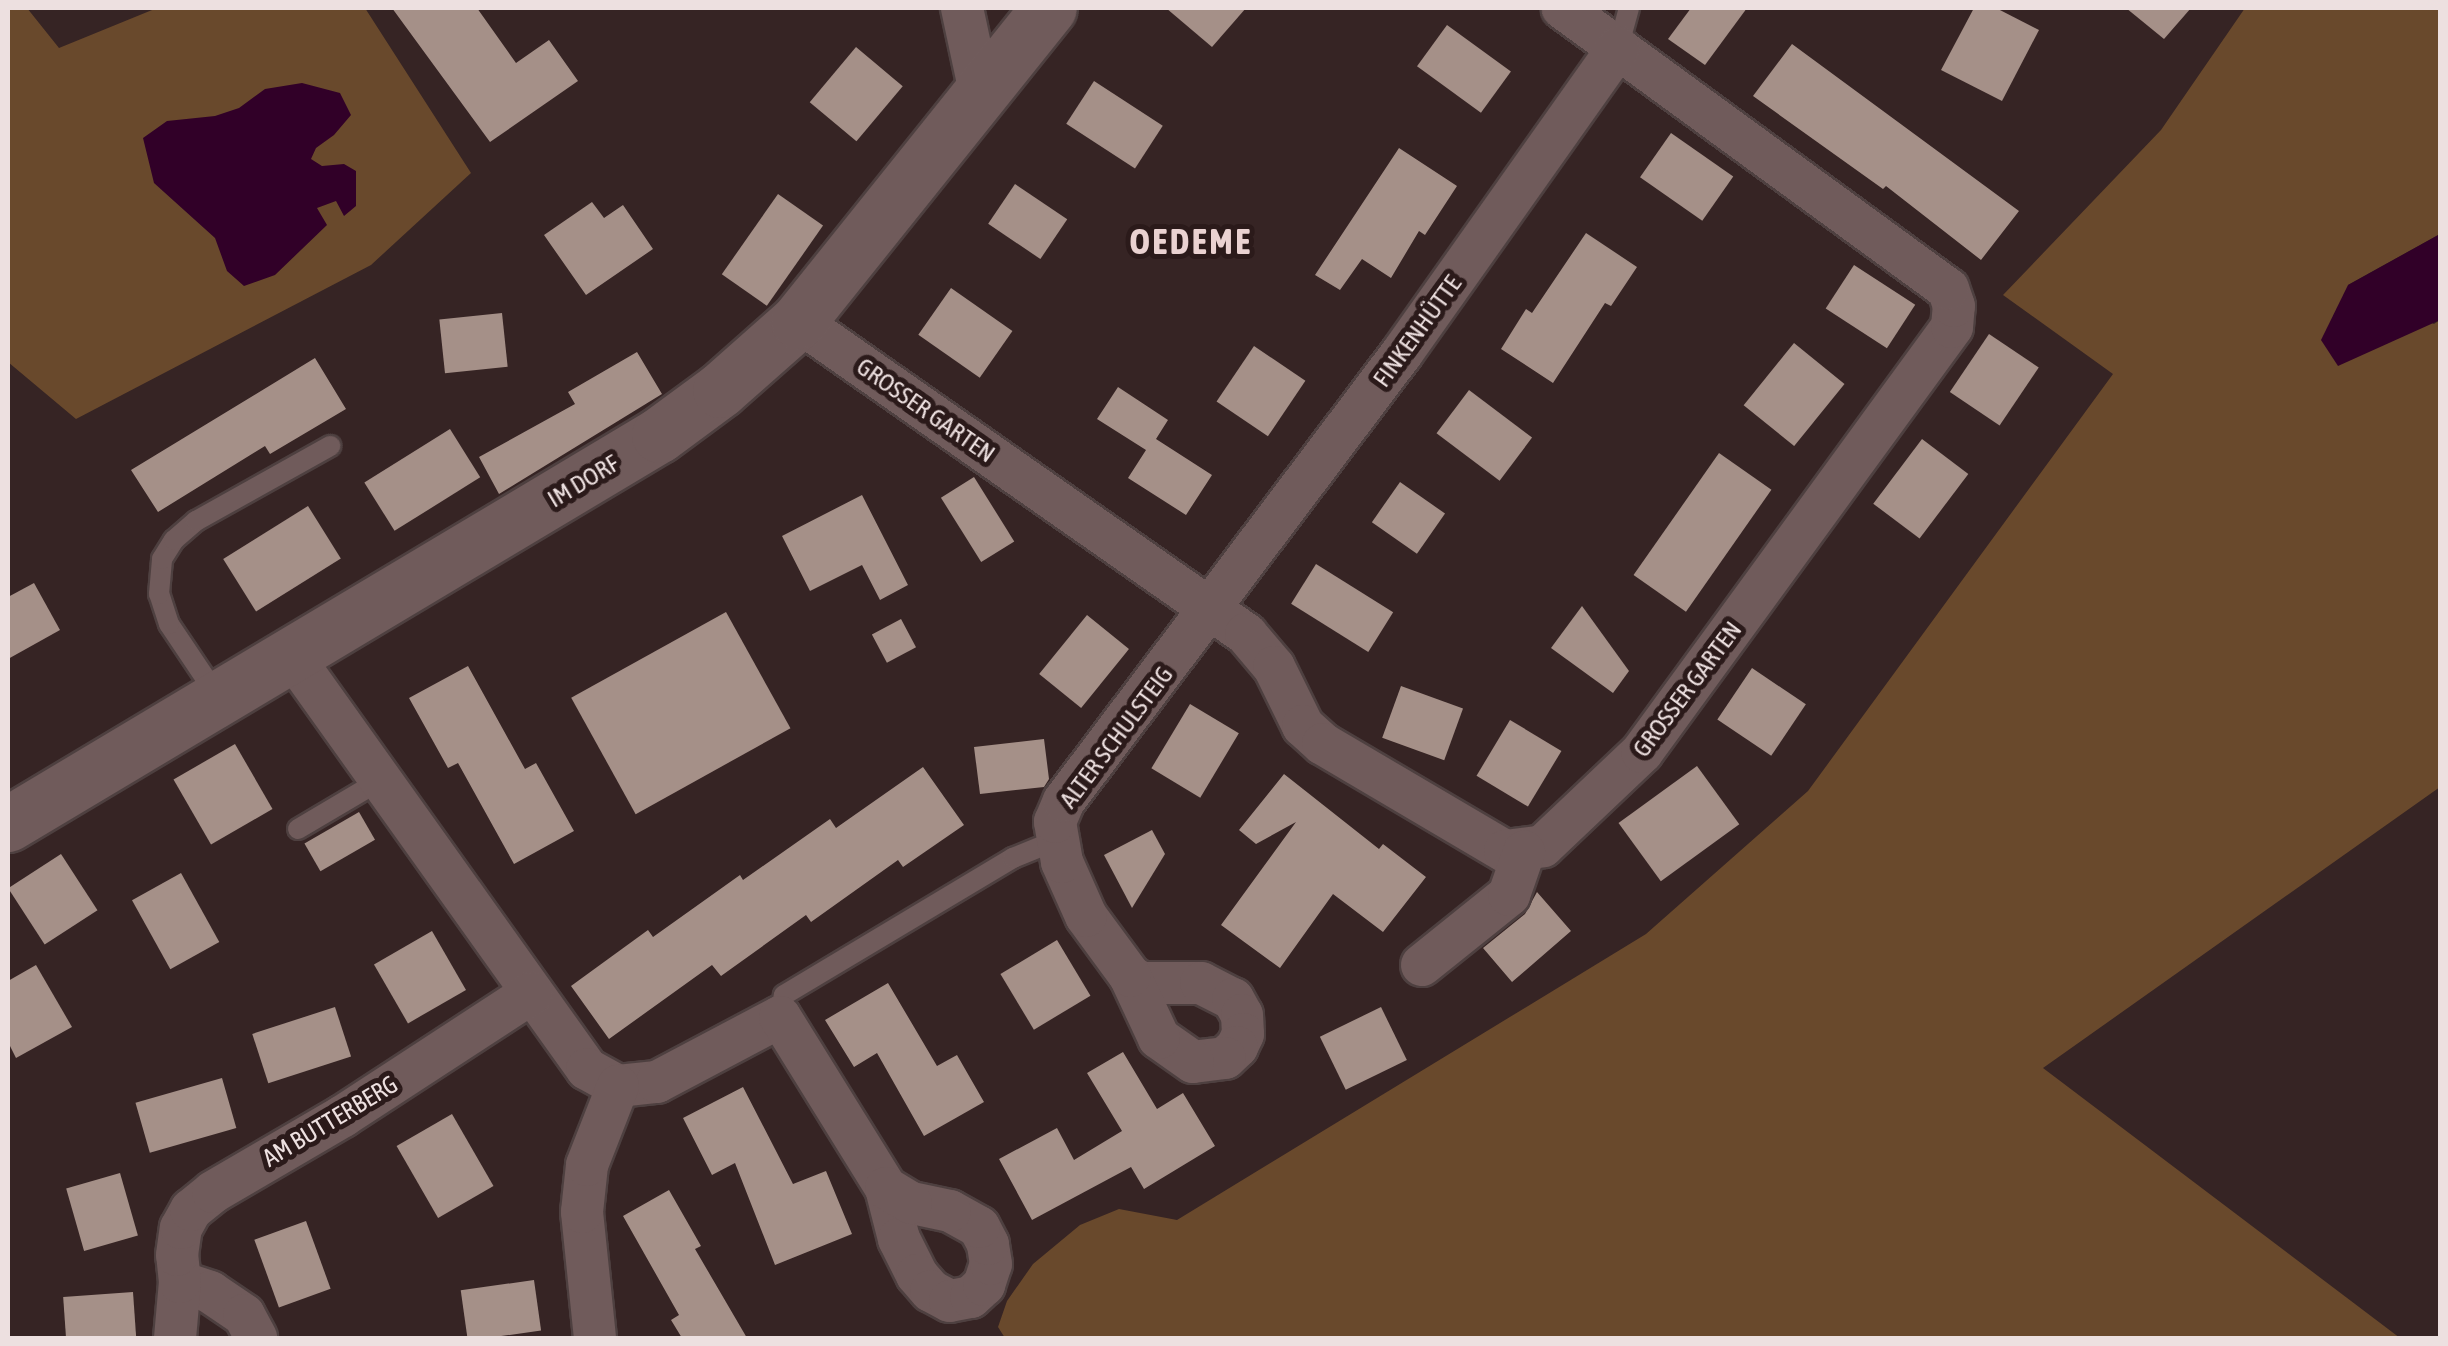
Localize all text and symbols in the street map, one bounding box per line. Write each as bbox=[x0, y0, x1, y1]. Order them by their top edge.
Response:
district label: OEDEME bbox=[1129, 220, 1253, 262]
street label: FINKENHÜTTE bbox=[1366, 269, 1468, 393]
street label: GROSSER GARTEN bbox=[851, 351, 1001, 469]
street label: IM DORF bbox=[542, 448, 624, 514]
street label: GROSSER GARTEN bbox=[1626, 615, 1748, 763]
street label: ALTER SCHULSTEIG bbox=[1053, 660, 1179, 814]
street label: AM BUTTERBERG bbox=[257, 1069, 403, 1173]

